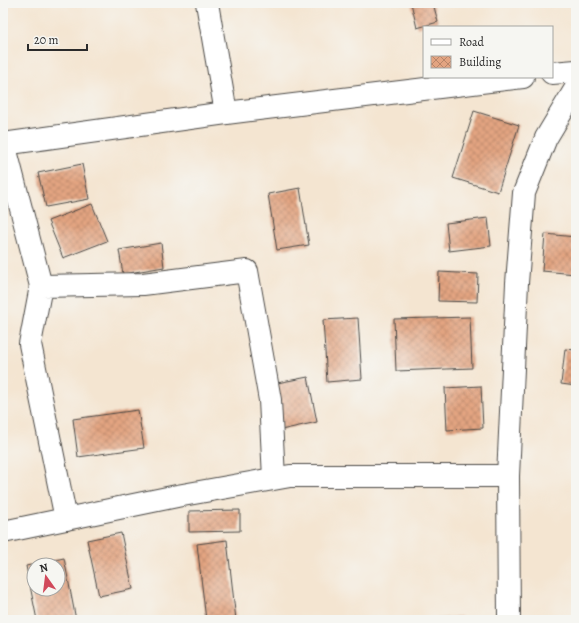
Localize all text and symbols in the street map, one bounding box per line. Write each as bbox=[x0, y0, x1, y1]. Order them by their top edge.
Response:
scale bar bbox=[28, 26, 87, 52]
legend bbox=[423, 26, 553, 78]
text: 20 m bbox=[34, 32, 58, 48]
text: Road bbox=[459, 34, 485, 50]
text: Building bbox=[459, 54, 501, 70]
north arrow bbox=[26, 557, 66, 597]
text: N bbox=[38, 560, 49, 576]

